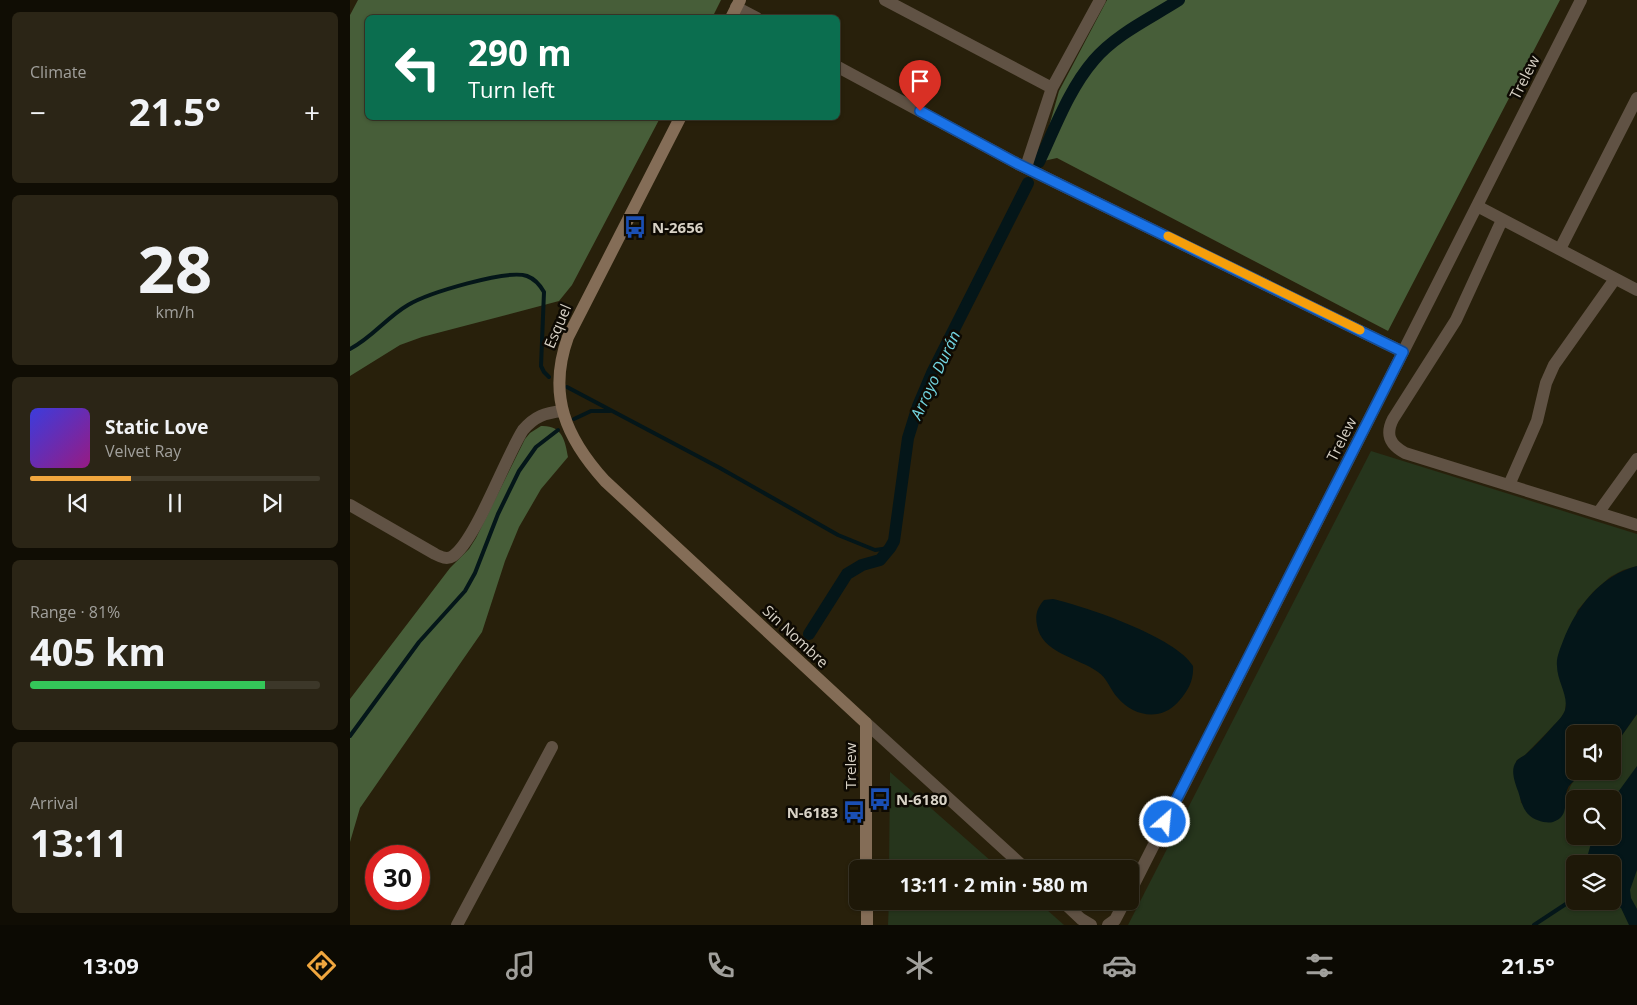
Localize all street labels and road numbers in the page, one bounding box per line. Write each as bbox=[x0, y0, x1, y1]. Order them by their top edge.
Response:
street label: Trelew bbox=[1504, 51, 1544, 102]
street label: Esquel bbox=[539, 301, 575, 351]
street label: Trelew bbox=[1321, 413, 1361, 464]
street label: Sin Nombre bbox=[759, 600, 833, 672]
street label: Trelew bbox=[840, 742, 860, 789]

